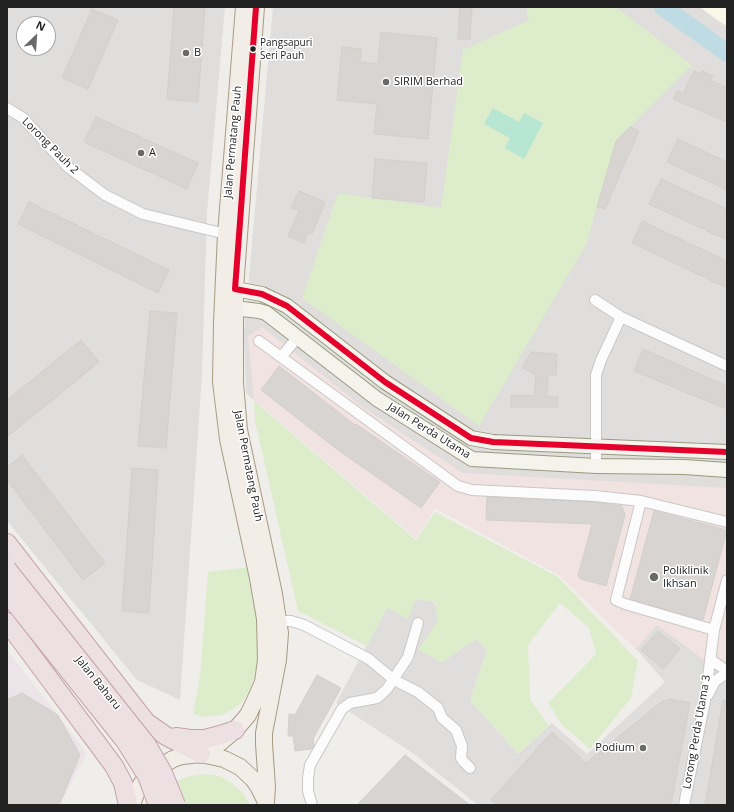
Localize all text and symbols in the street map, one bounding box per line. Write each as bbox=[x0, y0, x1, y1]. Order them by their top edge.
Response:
north arrow bbox=[16, 16, 56, 56]
text: N bbox=[34, 17, 48, 34]
place label: Pangsapuri Seri Pauh bbox=[260, 37, 312, 60]
marker: Pangsapuri Seri Pauh bbox=[248, 44, 258, 54]
place label: B bbox=[194, 46, 201, 60]
marker: B bbox=[181, 48, 191, 58]
place label: SIRIM Berhad bbox=[394, 75, 463, 89]
marker: SIRIM Berhad bbox=[381, 77, 391, 87]
street label: Jalan Permatang Pauh bbox=[222, 85, 244, 199]
street label: Lorong Pauh 2 bbox=[19, 115, 81, 177]
place label: A bbox=[149, 146, 156, 160]
marker: A bbox=[136, 148, 146, 158]
street label: Jalan Perda Utama bbox=[385, 400, 473, 462]
street label: Jalan Permatang Pauh bbox=[231, 409, 265, 523]
place label: Poliklinik Ikhsan bbox=[663, 564, 708, 590]
marker: Poliklinik Ikhsan bbox=[648, 571, 660, 583]
street label: Jalan Baharu bbox=[72, 654, 124, 712]
street label: Lorong Perda Utama 3 bbox=[680, 674, 714, 790]
place label: Podium bbox=[595, 741, 635, 755]
marker: Podium bbox=[638, 743, 648, 753]

